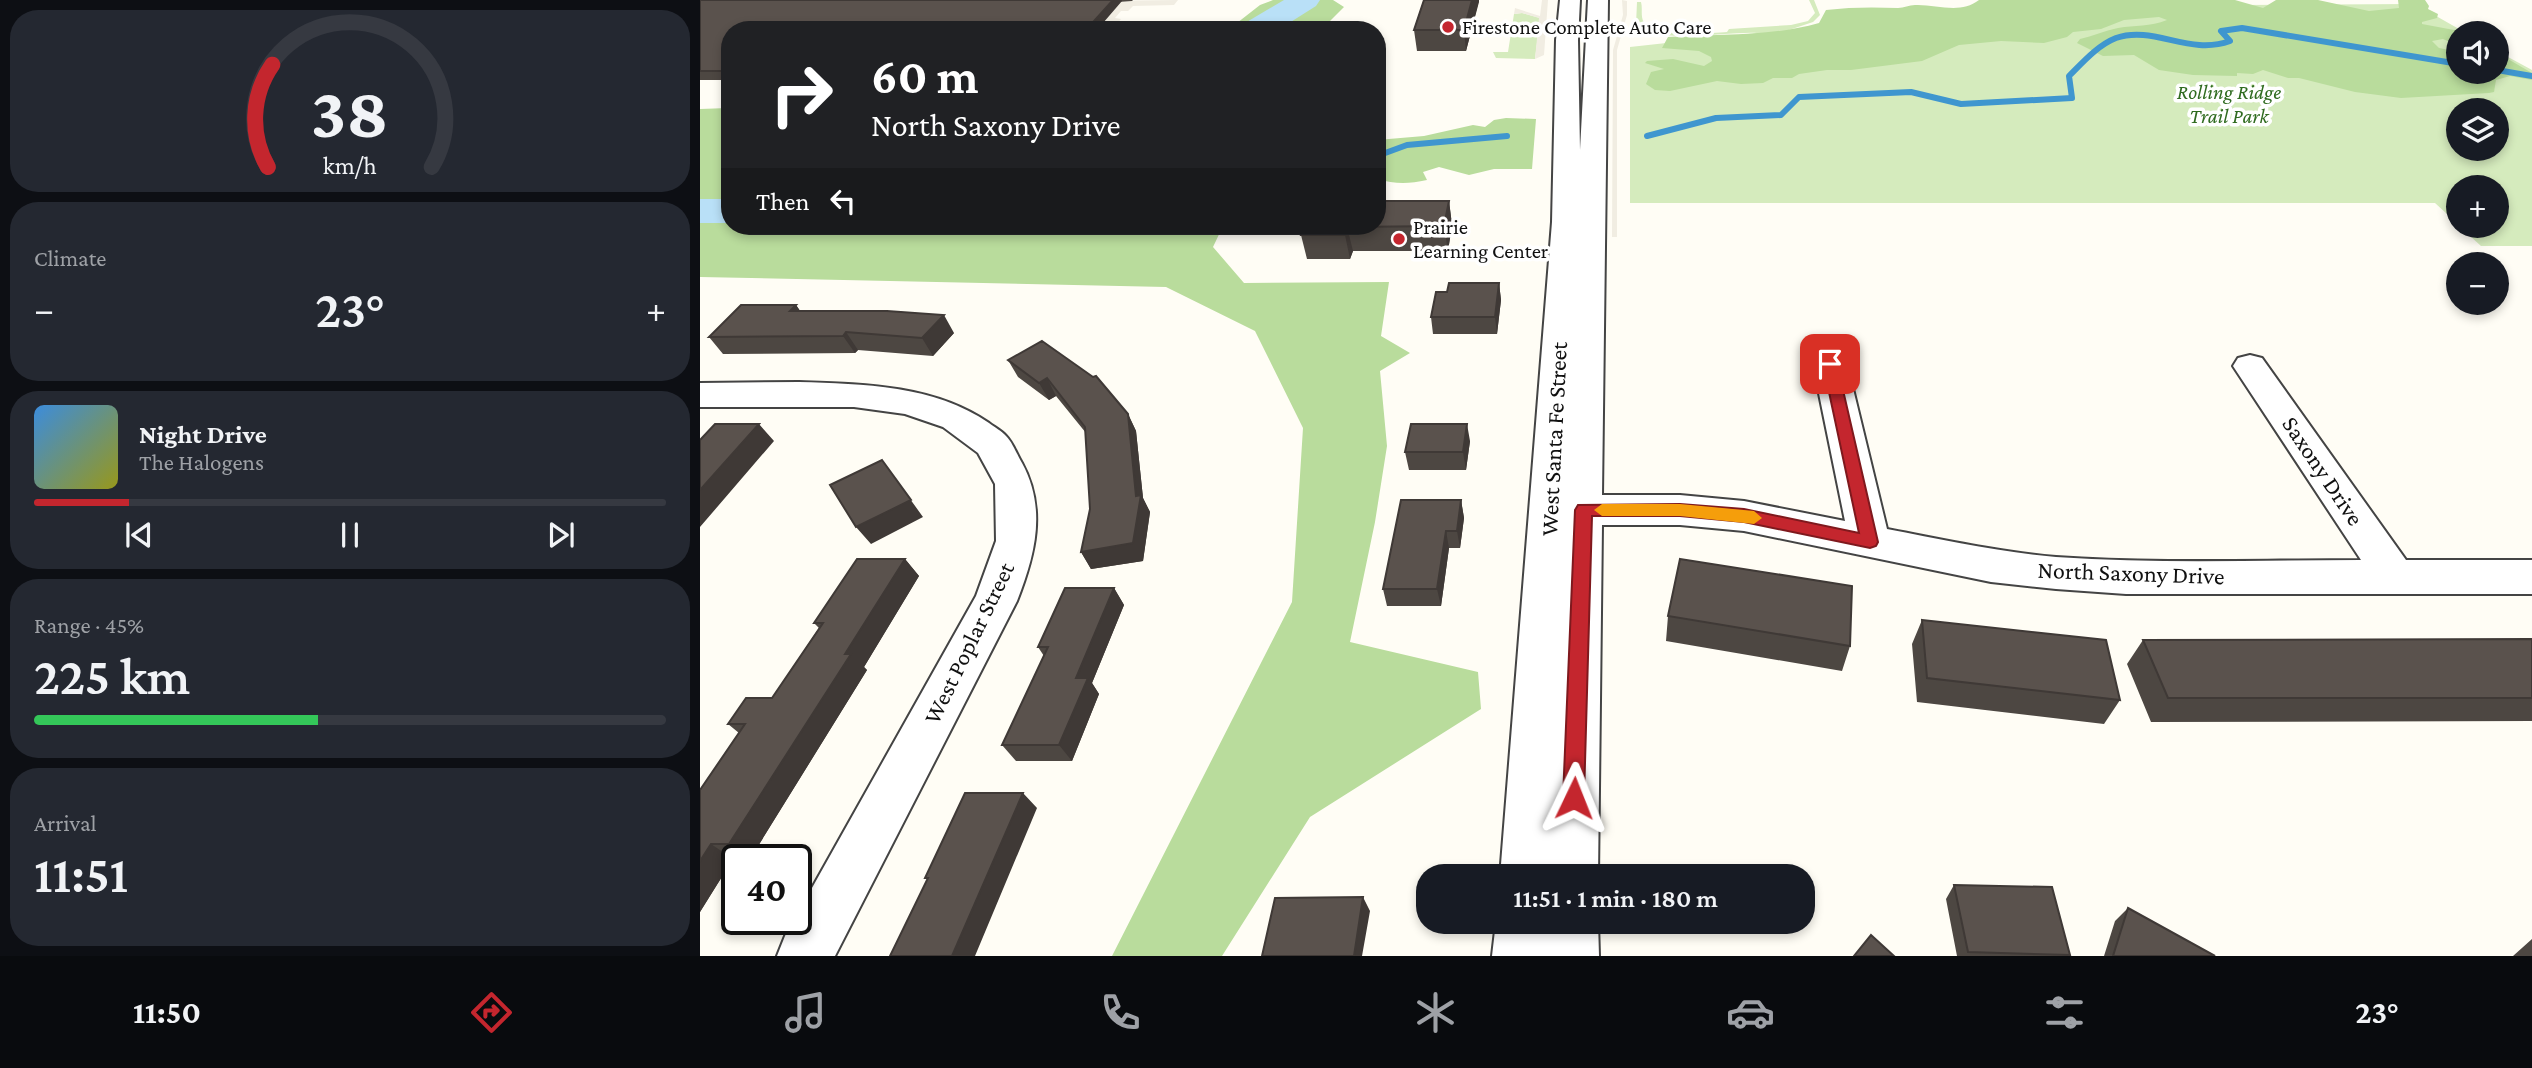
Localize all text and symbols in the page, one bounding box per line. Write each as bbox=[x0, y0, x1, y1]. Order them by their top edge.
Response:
place label: Firestone Complete Auto Care bbox=[1462, 15, 1711, 39]
marker: Firestone Complete Auto Care bbox=[1440, 19, 1456, 35]
map controls bbox=[2446, 21, 2509, 315]
button: sound bbox=[2446, 21, 2509, 84]
icon: right bbox=[756, 49, 847, 140]
text: 60 m bbox=[871, 49, 978, 104]
text: 38 bbox=[311, 72, 389, 153]
park label: Rolling Ridge Trail Park bbox=[2177, 80, 2281, 128]
button: layers bbox=[2446, 98, 2509, 161]
text: North Saxony Drive bbox=[871, 107, 1121, 143]
text: km/h bbox=[323, 152, 377, 179]
button: + bbox=[2446, 175, 2509, 238]
icon: left bbox=[824, 182, 862, 220]
text: Then bbox=[756, 187, 810, 216]
place label: Prairie Learning Center bbox=[1413, 215, 1549, 263]
marker: Prairie Learning Center bbox=[1391, 231, 1407, 247]
text: Climate bbox=[34, 245, 106, 271]
button: − bbox=[2446, 252, 2509, 315]
text: 23° bbox=[315, 280, 385, 338]
text: − bbox=[34, 288, 54, 330]
text: + bbox=[646, 288, 666, 330]
pin bbox=[1800, 334, 1860, 394]
street label: West Santa Fe Street bbox=[1535, 340, 1572, 537]
icon: arrive bbox=[1811, 345, 1849, 383]
street label: Saxony Drive bbox=[2277, 411, 2370, 530]
text: Night Drive bbox=[139, 420, 267, 449]
text: The Halogens bbox=[139, 449, 264, 475]
icon: previous bbox=[120, 516, 158, 554]
icon: pause bbox=[331, 516, 369, 554]
icon: next bbox=[542, 516, 580, 554]
street label: North Saxony Drive bbox=[2037, 556, 2225, 589]
street label: West Poplar Street bbox=[918, 557, 1020, 728]
text: Range · 45% bbox=[34, 612, 144, 638]
text: 225 km bbox=[34, 647, 190, 705]
position arrow bbox=[1537, 761, 1611, 835]
text: Arrival bbox=[34, 810, 97, 836]
speed limit sign: 40 bbox=[721, 844, 812, 935]
text: 11:51 bbox=[34, 845, 128, 903]
text: 11:51 · 1 min · 180 m bbox=[1513, 884, 1718, 913]
icon: directions bbox=[467, 988, 516, 1037]
icon: music bbox=[781, 988, 830, 1037]
icon: phone bbox=[1096, 988, 1145, 1037]
icon: climate bbox=[1411, 988, 1460, 1037]
icon: car bbox=[1726, 988, 1775, 1037]
icon: filters bbox=[2040, 988, 2089, 1037]
text: 11:50 bbox=[133, 994, 201, 1030]
text: 23° bbox=[2355, 994, 2399, 1030]

